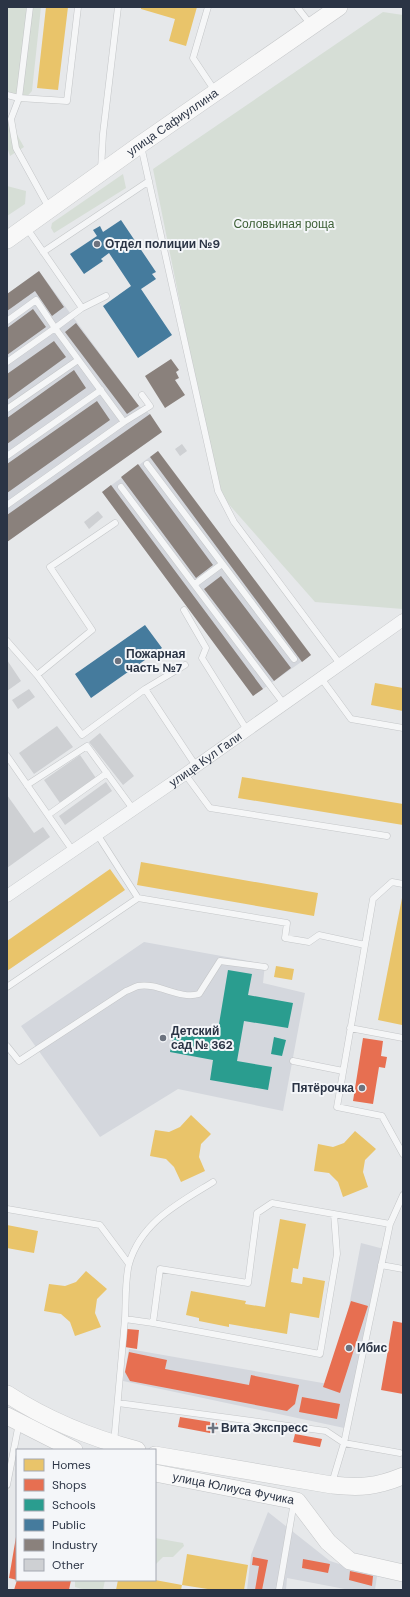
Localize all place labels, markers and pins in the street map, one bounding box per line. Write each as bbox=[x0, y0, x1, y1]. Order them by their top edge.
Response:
place label: Отдел полиции №9 bbox=[105, 236, 220, 252]
marker: Отдел полиции №9 bbox=[92, 239, 102, 249]
place label: Пожарная часть №7 bbox=[126, 646, 185, 676]
marker: Пожарная часть №7 bbox=[113, 656, 123, 666]
place label: Детский сад № 362 bbox=[171, 1023, 233, 1053]
marker: Детский сад № 362 bbox=[158, 1033, 168, 1043]
place label: Пятёрочка bbox=[292, 1080, 354, 1096]
marker: Пятёрочка bbox=[357, 1083, 367, 1093]
place label: Ибис bbox=[357, 1340, 387, 1356]
marker: Ибис bbox=[344, 1343, 354, 1353]
place label: Вита Экспресс bbox=[221, 1420, 308, 1436]
marker: Вита Экспресс bbox=[208, 1423, 218, 1433]

